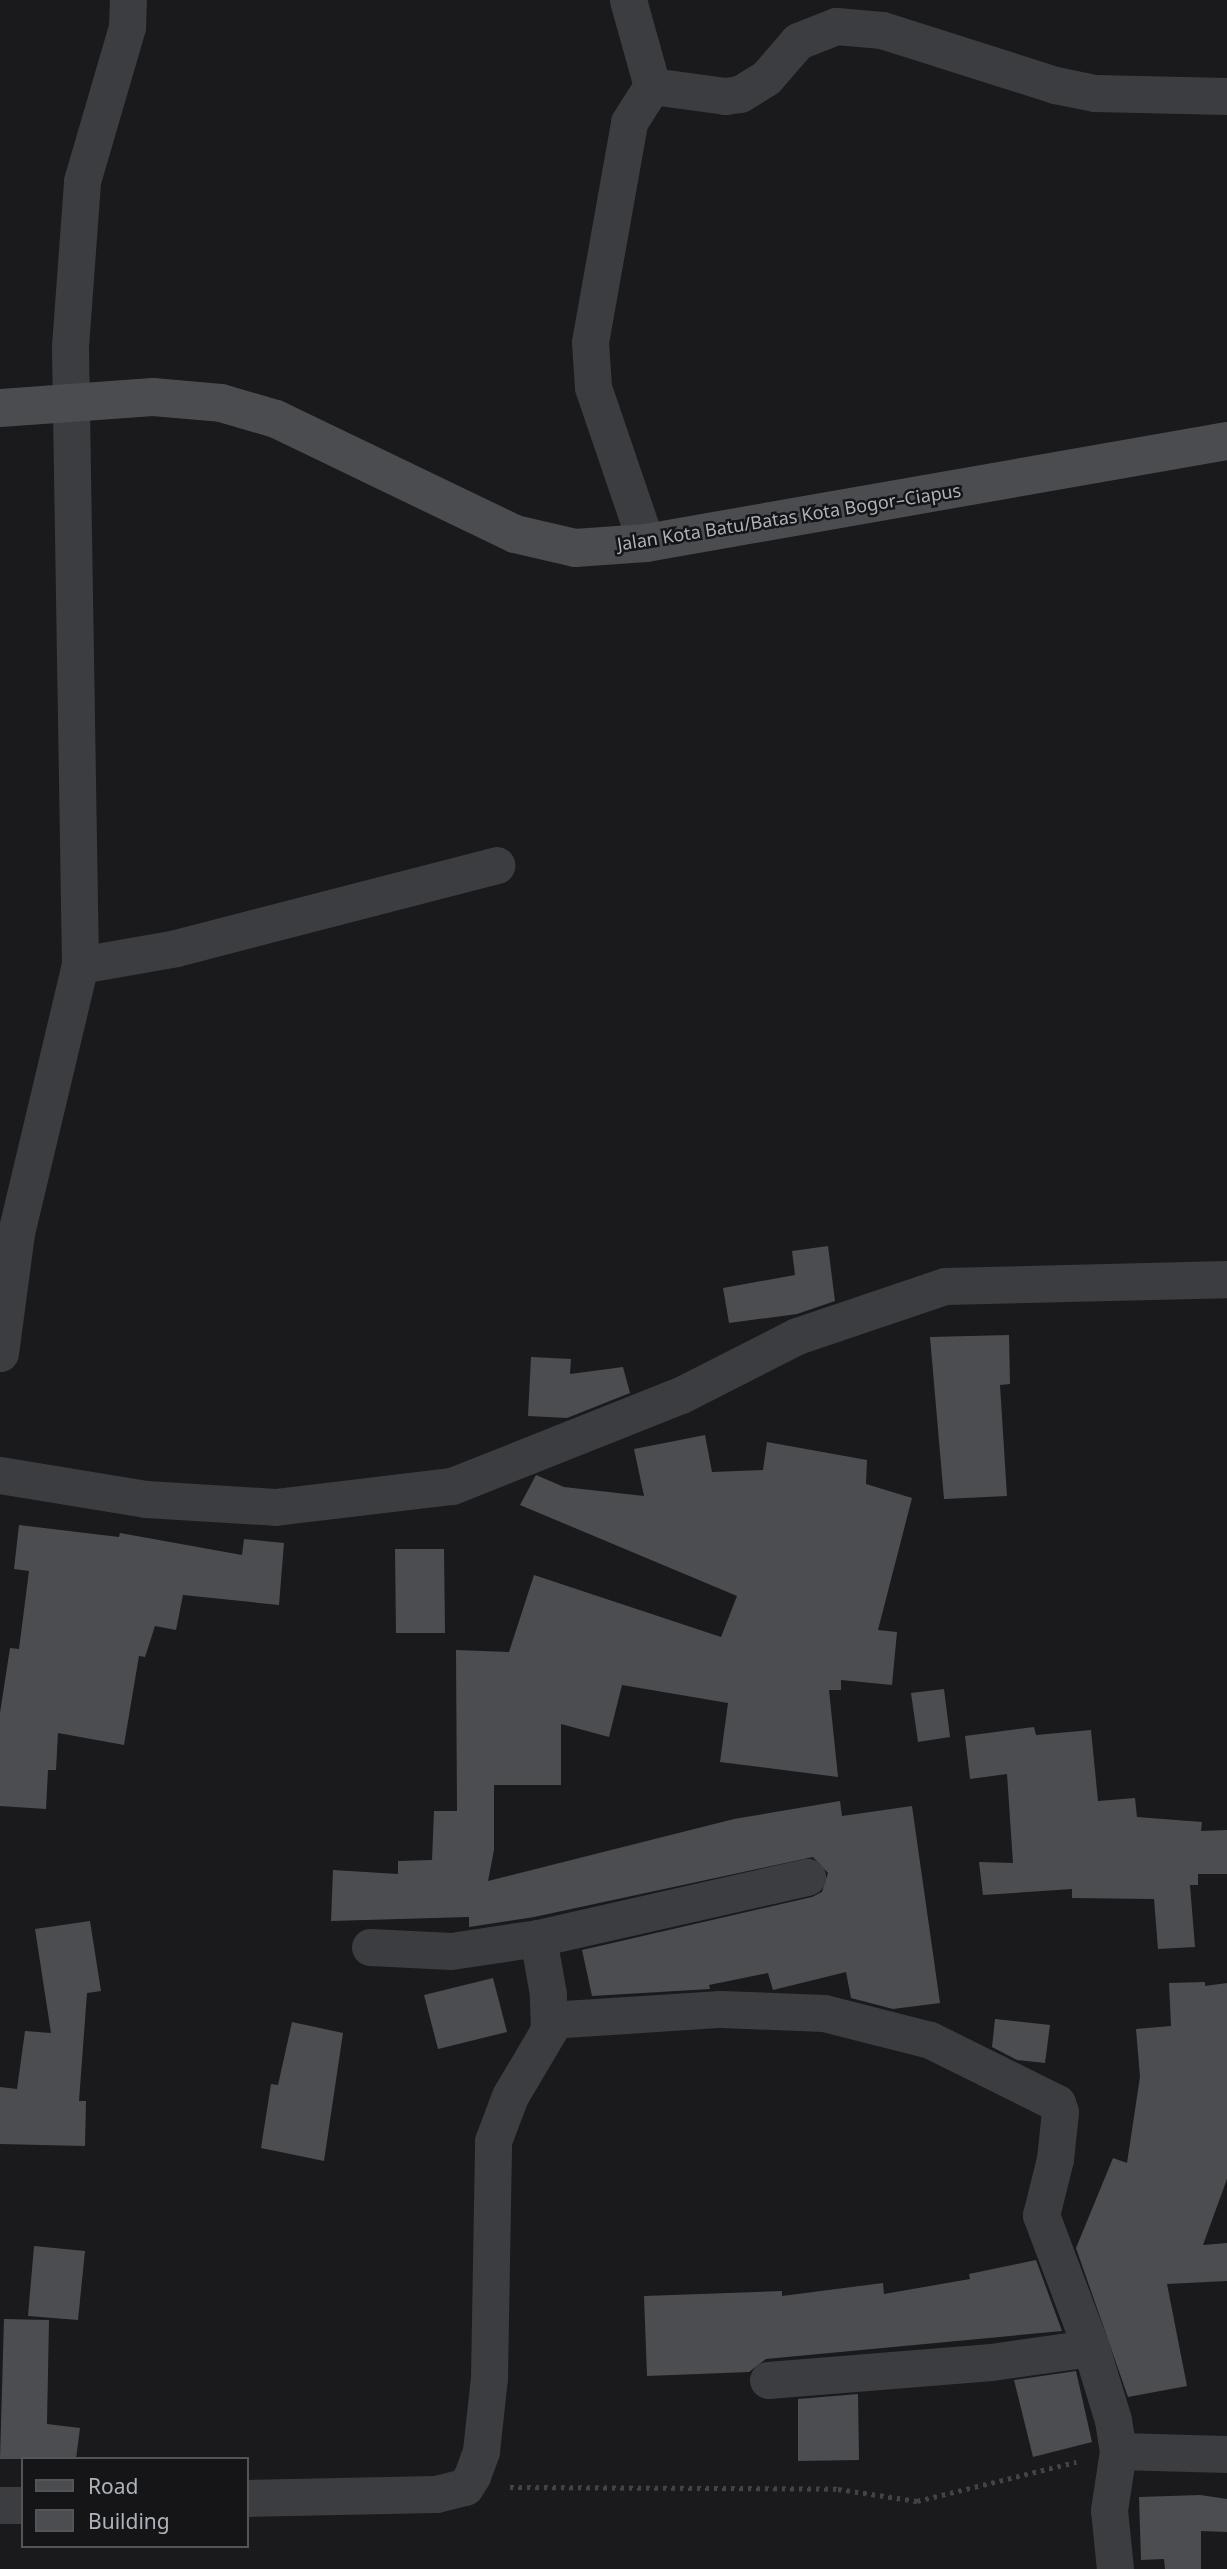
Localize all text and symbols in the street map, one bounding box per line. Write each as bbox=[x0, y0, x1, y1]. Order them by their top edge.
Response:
street label: Jalan Kota Batu/Batas Kota Bogor–Ciapus bbox=[616, 479, 962, 555]
legend bbox=[21, 2457, 248, 2548]
text: Road bbox=[88, 2472, 138, 2500]
text: Building bbox=[88, 2507, 170, 2535]

